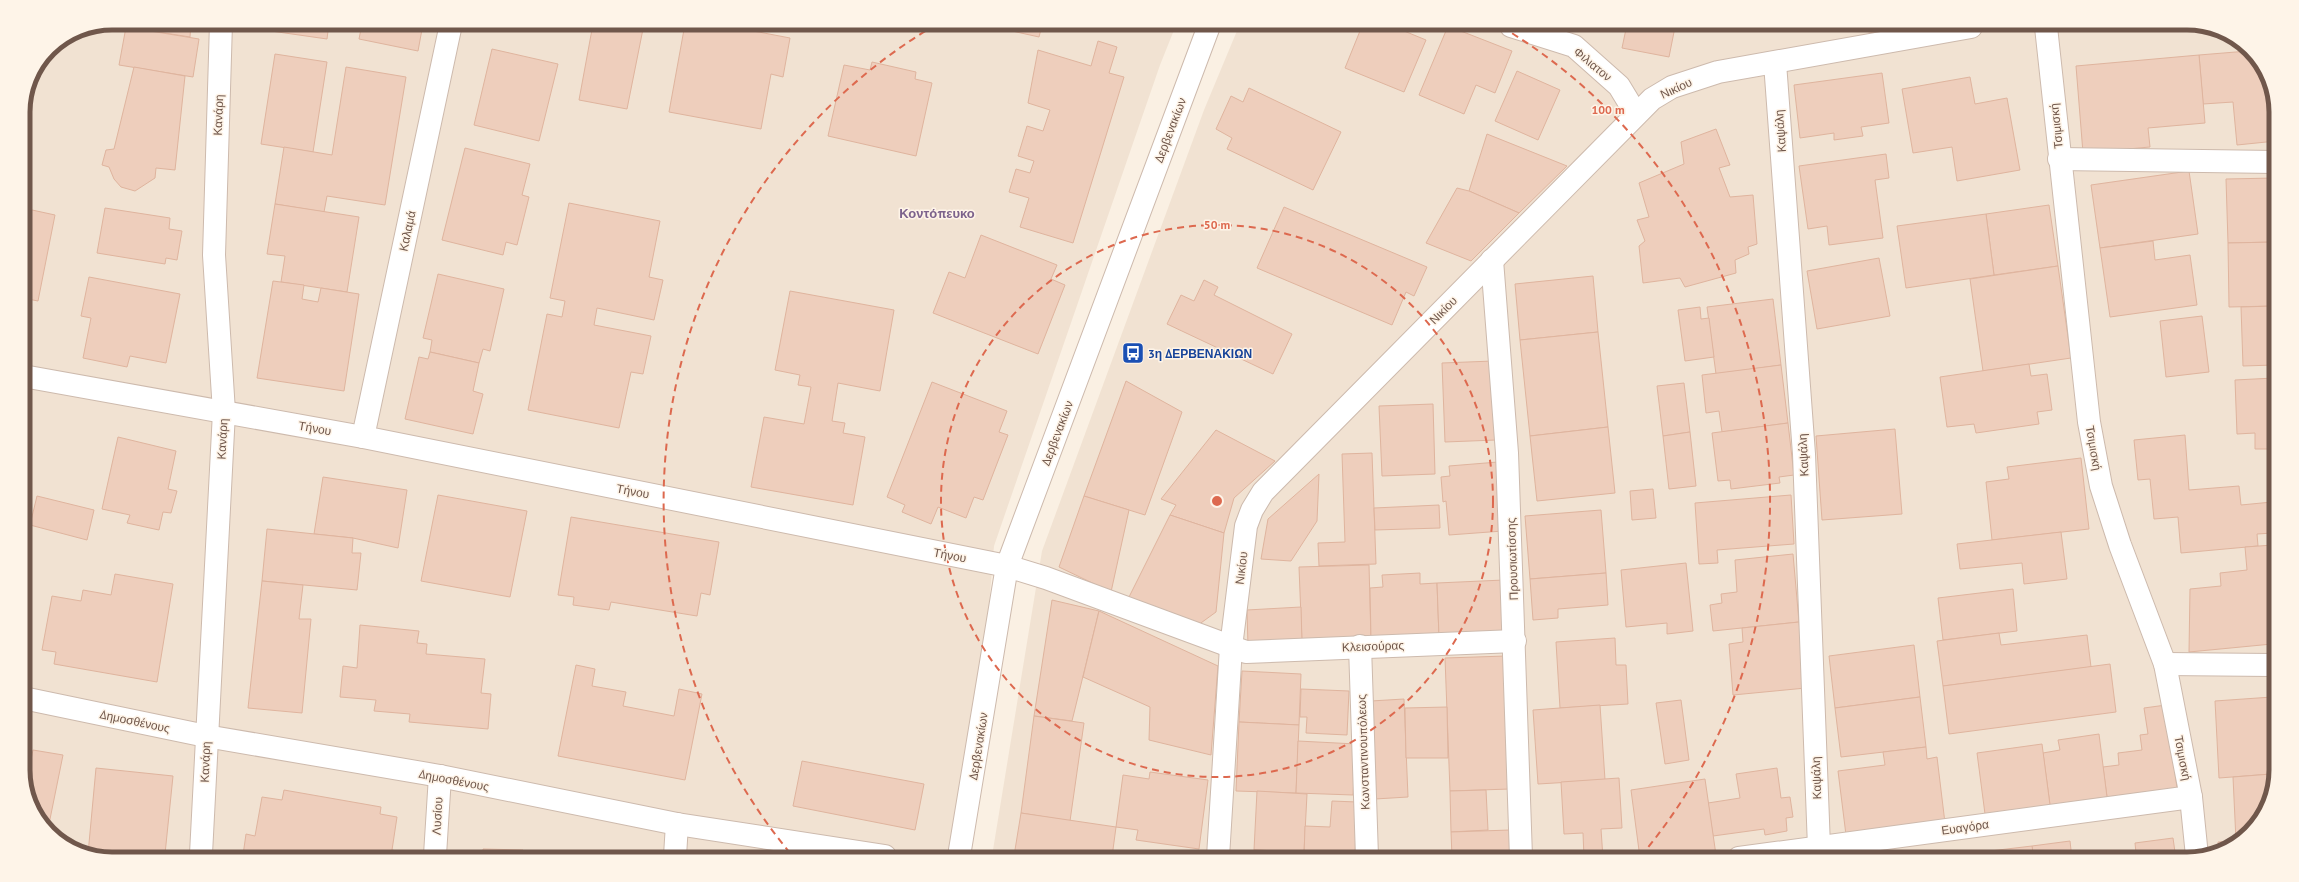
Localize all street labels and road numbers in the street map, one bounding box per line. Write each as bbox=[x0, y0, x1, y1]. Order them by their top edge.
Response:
street label: Φιλιατον bbox=[1571, 44, 1615, 84]
street label: Νικίου bbox=[1658, 74, 1694, 102]
street label: Κανάρη bbox=[210, 94, 226, 136]
street label: Δερβενακίων bbox=[1151, 95, 1189, 165]
street label: Τσιμισκή bbox=[2046, 103, 2066, 149]
street label: Καψάλη bbox=[1771, 109, 1789, 153]
street label: Καλαμά bbox=[395, 209, 419, 253]
street label: Νικίου bbox=[1426, 293, 1460, 327]
street label: Δερβενακίων bbox=[1038, 398, 1076, 468]
street label: Κανάρη bbox=[213, 418, 231, 460]
street label: Τήνου bbox=[297, 418, 333, 438]
street label: Τσιμισκή bbox=[2083, 424, 2105, 472]
street label: Καψάλη bbox=[1794, 433, 1812, 477]
street label: Τήνου bbox=[615, 480, 651, 502]
street label: Προυσιωτίσσης bbox=[1503, 517, 1521, 601]
street label: Τήνου bbox=[932, 544, 968, 566]
street label: Νικίου bbox=[1232, 551, 1250, 585]
street label: Κλεισούρας bbox=[1342, 637, 1405, 655]
street label: Κωνσταντινουπόλεως bbox=[1353, 694, 1373, 810]
street label: Δημοσθένους bbox=[99, 706, 172, 736]
street label: Δερβενακίων bbox=[965, 711, 991, 781]
street label: Τσιμισκή bbox=[2171, 734, 2195, 782]
street label: Κανάρη bbox=[197, 741, 213, 783]
street label: Καψάλη bbox=[1808, 756, 1824, 800]
street label: Δημοσθένους bbox=[418, 766, 491, 794]
street label: Λυσίου bbox=[429, 797, 445, 835]
street label: Ευαγόρα bbox=[1940, 816, 1990, 838]

